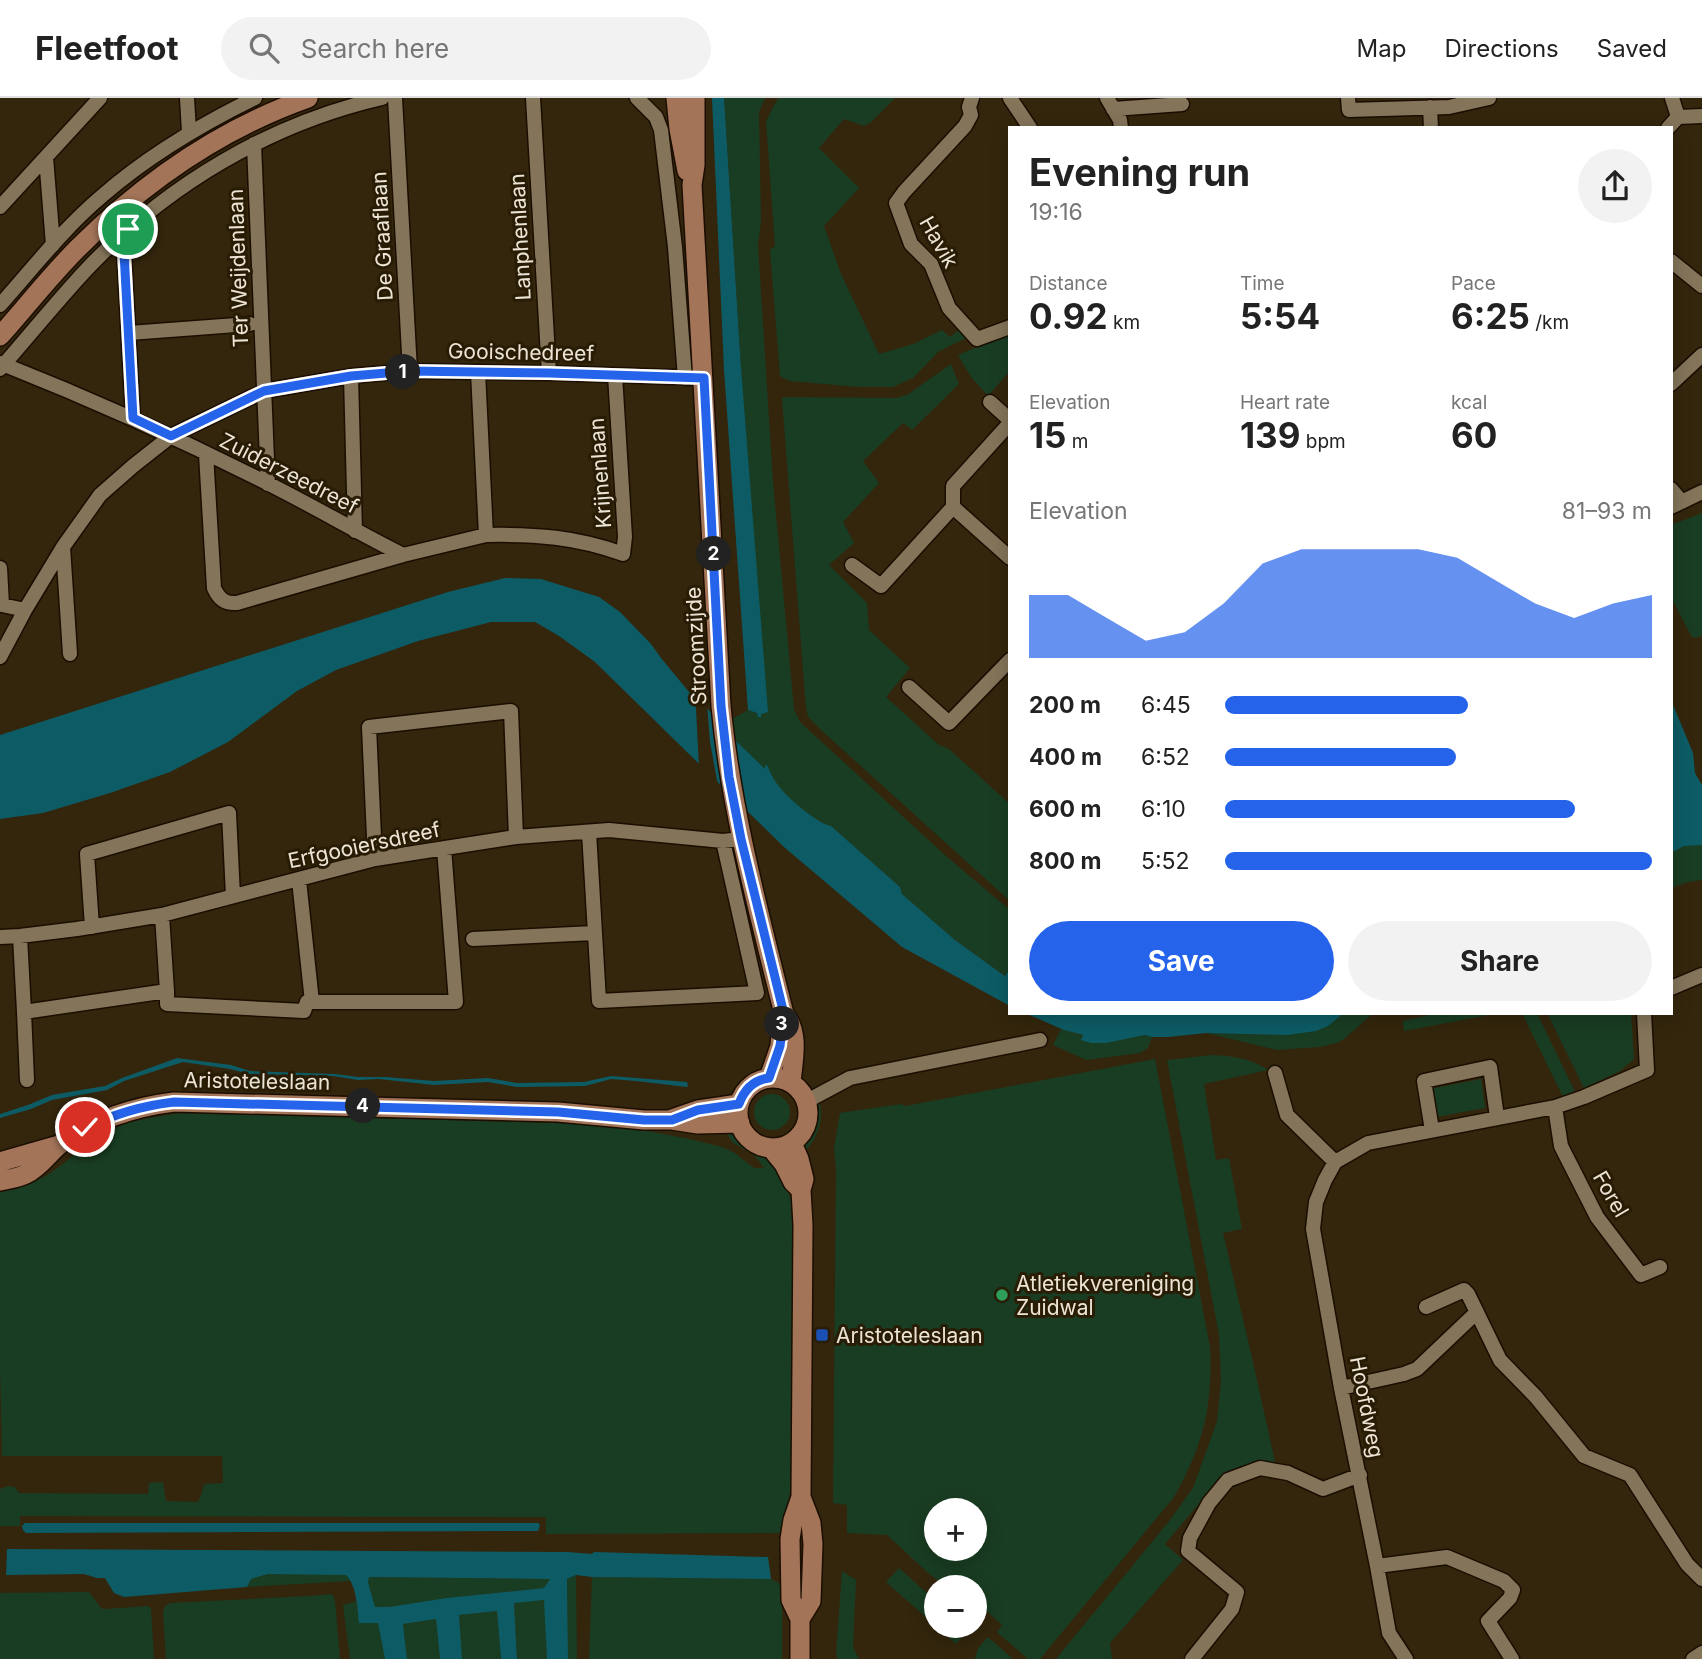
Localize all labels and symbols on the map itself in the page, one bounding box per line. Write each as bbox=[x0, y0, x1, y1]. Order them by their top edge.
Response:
street label: De Graaflaan bbox=[366, 171, 398, 301]
street label: Lanphenlaan bbox=[504, 173, 536, 301]
street label: Ter Weijdenlaan bbox=[223, 188, 253, 348]
pin bbox=[98, 199, 158, 259]
street label: Havik bbox=[914, 212, 964, 273]
street label: Gooischedreef bbox=[448, 338, 595, 366]
pin: 1 bbox=[386, 354, 420, 390]
street label: Krijnenlaan bbox=[584, 417, 616, 529]
street label: Zuiderzeedreef bbox=[216, 427, 363, 519]
pin: 2 bbox=[696, 536, 732, 572]
street label: Stroomzijde bbox=[680, 586, 712, 706]
street label: Erfgooiersdreef bbox=[286, 817, 443, 873]
pin: 3 bbox=[764, 1006, 800, 1042]
street label: Aristoteleslaan bbox=[184, 1067, 330, 1095]
pin: 4 bbox=[346, 1088, 380, 1124]
pin bbox=[55, 1097, 115, 1157]
street label: Forel bbox=[1588, 1167, 1634, 1221]
place label: Atletiekvereniging Zuidwal bbox=[1016, 1271, 1194, 1320]
marker: Atletiekvereniging Zuidwal bbox=[994, 1287, 1010, 1303]
place label: Aristoteleslaan bbox=[836, 1323, 983, 1348]
marker: Aristoteleslaan bbox=[814, 1327, 830, 1343]
street label: Hoofdweg bbox=[1345, 1354, 1389, 1460]

